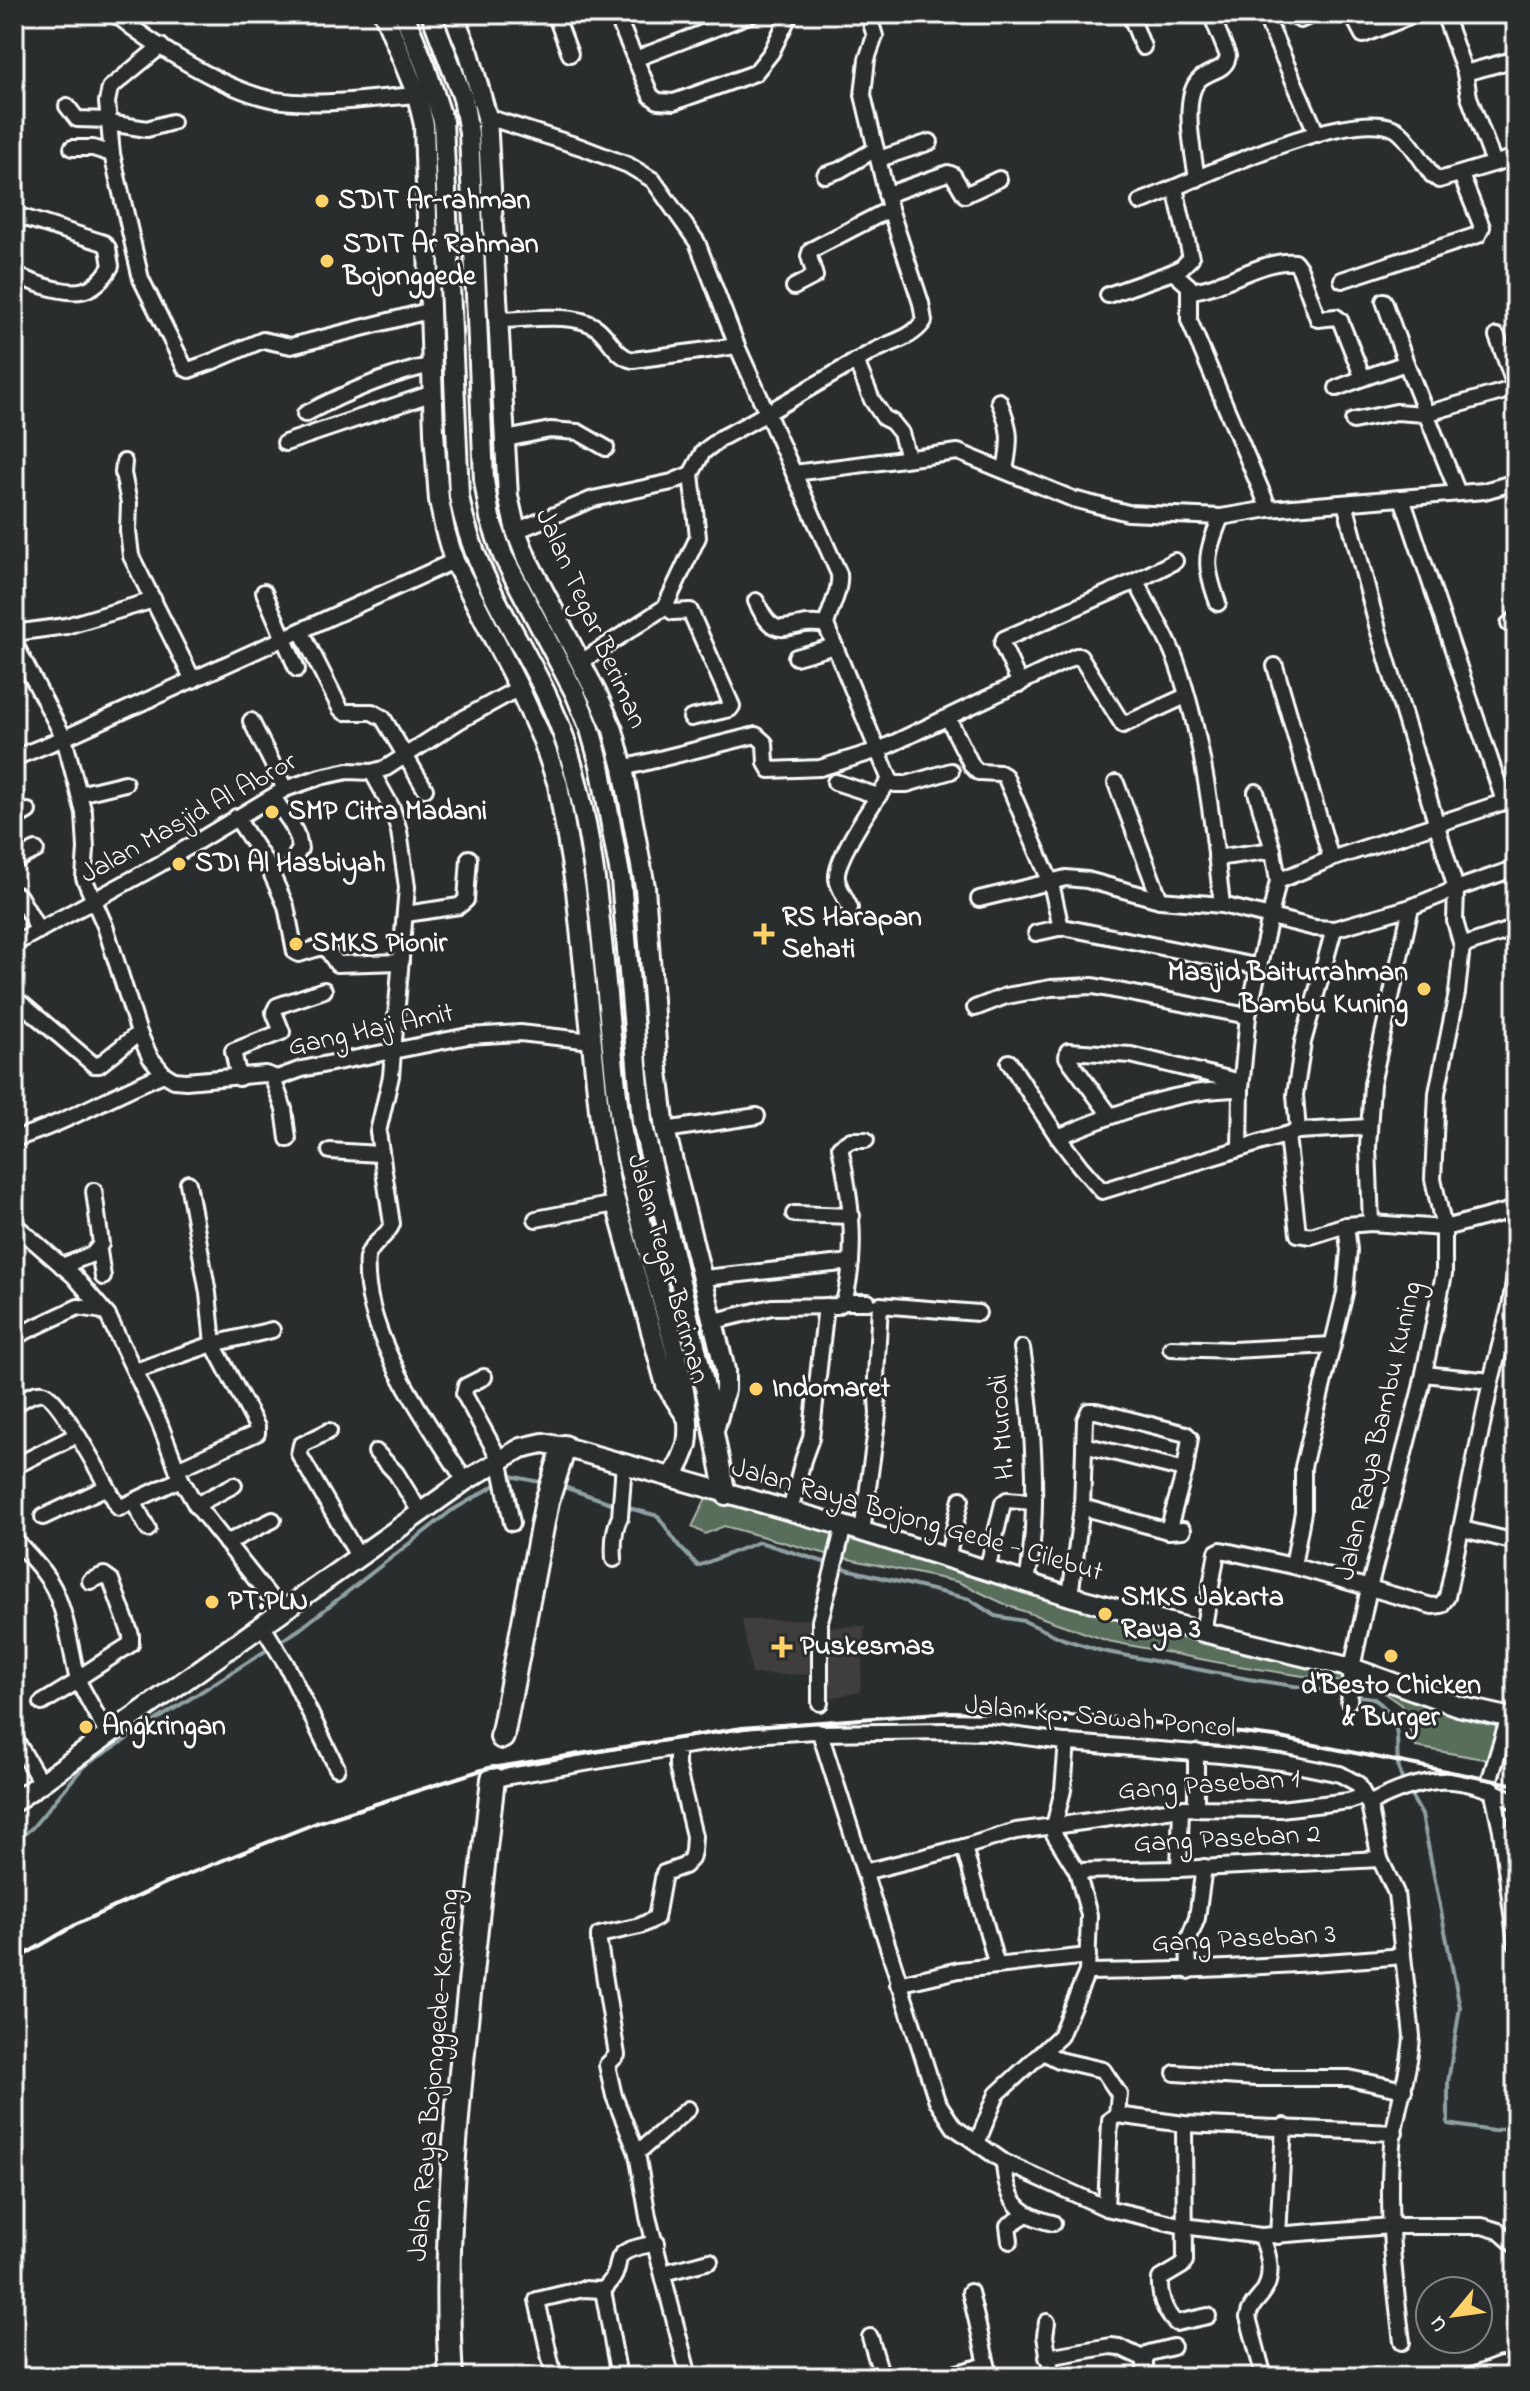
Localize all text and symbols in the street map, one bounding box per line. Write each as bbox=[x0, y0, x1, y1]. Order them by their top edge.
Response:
place label: SDIT Ar-rahman bbox=[338, 181, 531, 222]
marker: SDIT Ar-rahman bbox=[313, 192, 331, 210]
place label: SDIT Ar Rahman Bojonggede bbox=[341, 225, 539, 299]
marker: SDIT Ar Rahman Bojonggede bbox=[318, 252, 336, 270]
street label: Jalan Tegar Beriman bbox=[523, 502, 657, 736]
street label: Jalan Masjid Al Abror bbox=[73, 742, 305, 896]
place label: SMP Citra Madani bbox=[288, 792, 487, 833]
marker: SMP Citra Madani bbox=[263, 803, 281, 821]
place label: SDI Al Hasbiyah bbox=[195, 844, 386, 885]
marker: SDI Al Hasbiyah bbox=[170, 855, 188, 873]
place label: RS Harapan Sehati bbox=[782, 898, 922, 971]
marker: RS Harapan Sehati bbox=[753, 923, 775, 945]
place label: SMKS Pionir bbox=[312, 924, 449, 965]
marker: SMKS Pionir bbox=[287, 935, 305, 953]
place label: Masjid Baiturrahman Bambu Kuning bbox=[1167, 953, 1408, 1027]
marker: Masjid Baiturrahman Bambu Kuning bbox=[1415, 980, 1433, 998]
street label: Gang Haji Amit bbox=[284, 993, 458, 1069]
street label: Jalan Tegar Beriman bbox=[615, 1149, 719, 1389]
street label: Jalan Raya Bambu Kuning bbox=[1326, 1277, 1434, 1585]
place label: Indomaret bbox=[772, 1369, 891, 1410]
street label: H. Murodi bbox=[979, 1373, 1027, 1481]
marker: Indomaret bbox=[747, 1380, 765, 1398]
street label: Jalan Raya Bojong Gede - Cilebut bbox=[726, 1448, 1108, 1594]
place label: SMKS Jakarta Raya 3 bbox=[1121, 1578, 1284, 1651]
place label: PT.PLN bbox=[228, 1582, 308, 1623]
marker: PT.PLN bbox=[203, 1593, 221, 1611]
marker: SMKS Jakarta Raya 3 bbox=[1096, 1605, 1114, 1623]
place label: Puskesmas bbox=[800, 1627, 935, 1668]
marker: Puskesmas bbox=[771, 1636, 793, 1658]
marker: d'Besto Chicken & Burger bbox=[1382, 1647, 1400, 1665]
place label: d'Besto Chicken & Burger bbox=[1301, 1666, 1481, 1740]
street label: Jalan Kp. Sawah Poncol bbox=[963, 1686, 1237, 1750]
place label: Angkringan bbox=[102, 1707, 226, 1749]
marker: Angkringan bbox=[77, 1718, 95, 1736]
street label: Gang Paseban 1 bbox=[1117, 1759, 1301, 1813]
street label: Gang Paseban 2 bbox=[1132, 1815, 1322, 1865]
street label: Jalan Raya Bojonggede—Kemang bbox=[398, 1887, 472, 2263]
street label: Gang Paseban 3 bbox=[1151, 1915, 1337, 1965]
north arrow bbox=[1414, 2275, 1494, 2355]
text: U bbox=[1422, 2309, 1456, 2337]

